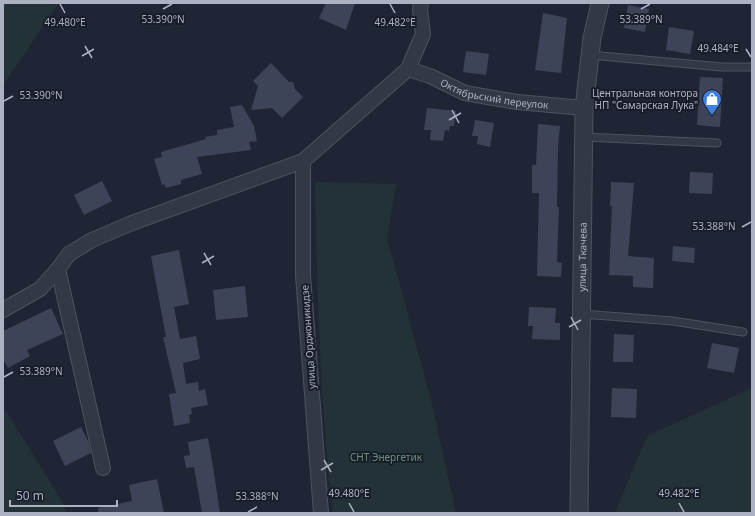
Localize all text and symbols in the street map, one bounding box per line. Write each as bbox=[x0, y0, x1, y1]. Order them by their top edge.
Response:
text: 53.390°N bbox=[141, 12, 185, 26]
text: 53.389°N bbox=[619, 12, 663, 26]
text: 49.480°E bbox=[44, 15, 86, 29]
text: 49.482°E bbox=[374, 15, 416, 29]
text: 49.484°E bbox=[697, 41, 739, 55]
street label: Октябрьский переулок bbox=[438, 75, 550, 112]
place label: Центральная контора НП "Самарская Лука" bbox=[592, 86, 698, 112]
text: 53.390°N bbox=[19, 88, 63, 102]
shop icon: Центральная контора НП "Самарская Лука" bbox=[701, 88, 723, 116]
text: 53.388°N bbox=[692, 219, 736, 233]
street label: улица Ткачева bbox=[575, 222, 590, 292]
street label: улица Орджоникидзе bbox=[297, 284, 319, 390]
text: 53.389°N bbox=[19, 364, 63, 378]
park label: СНТ Энергетик bbox=[350, 450, 423, 464]
scale bar bbox=[10, 482, 117, 508]
text: 49.480°E bbox=[328, 486, 370, 500]
text: 49.482°E bbox=[658, 486, 700, 500]
text: 50 m bbox=[16, 487, 44, 504]
text: 53.388°N bbox=[235, 489, 279, 503]

